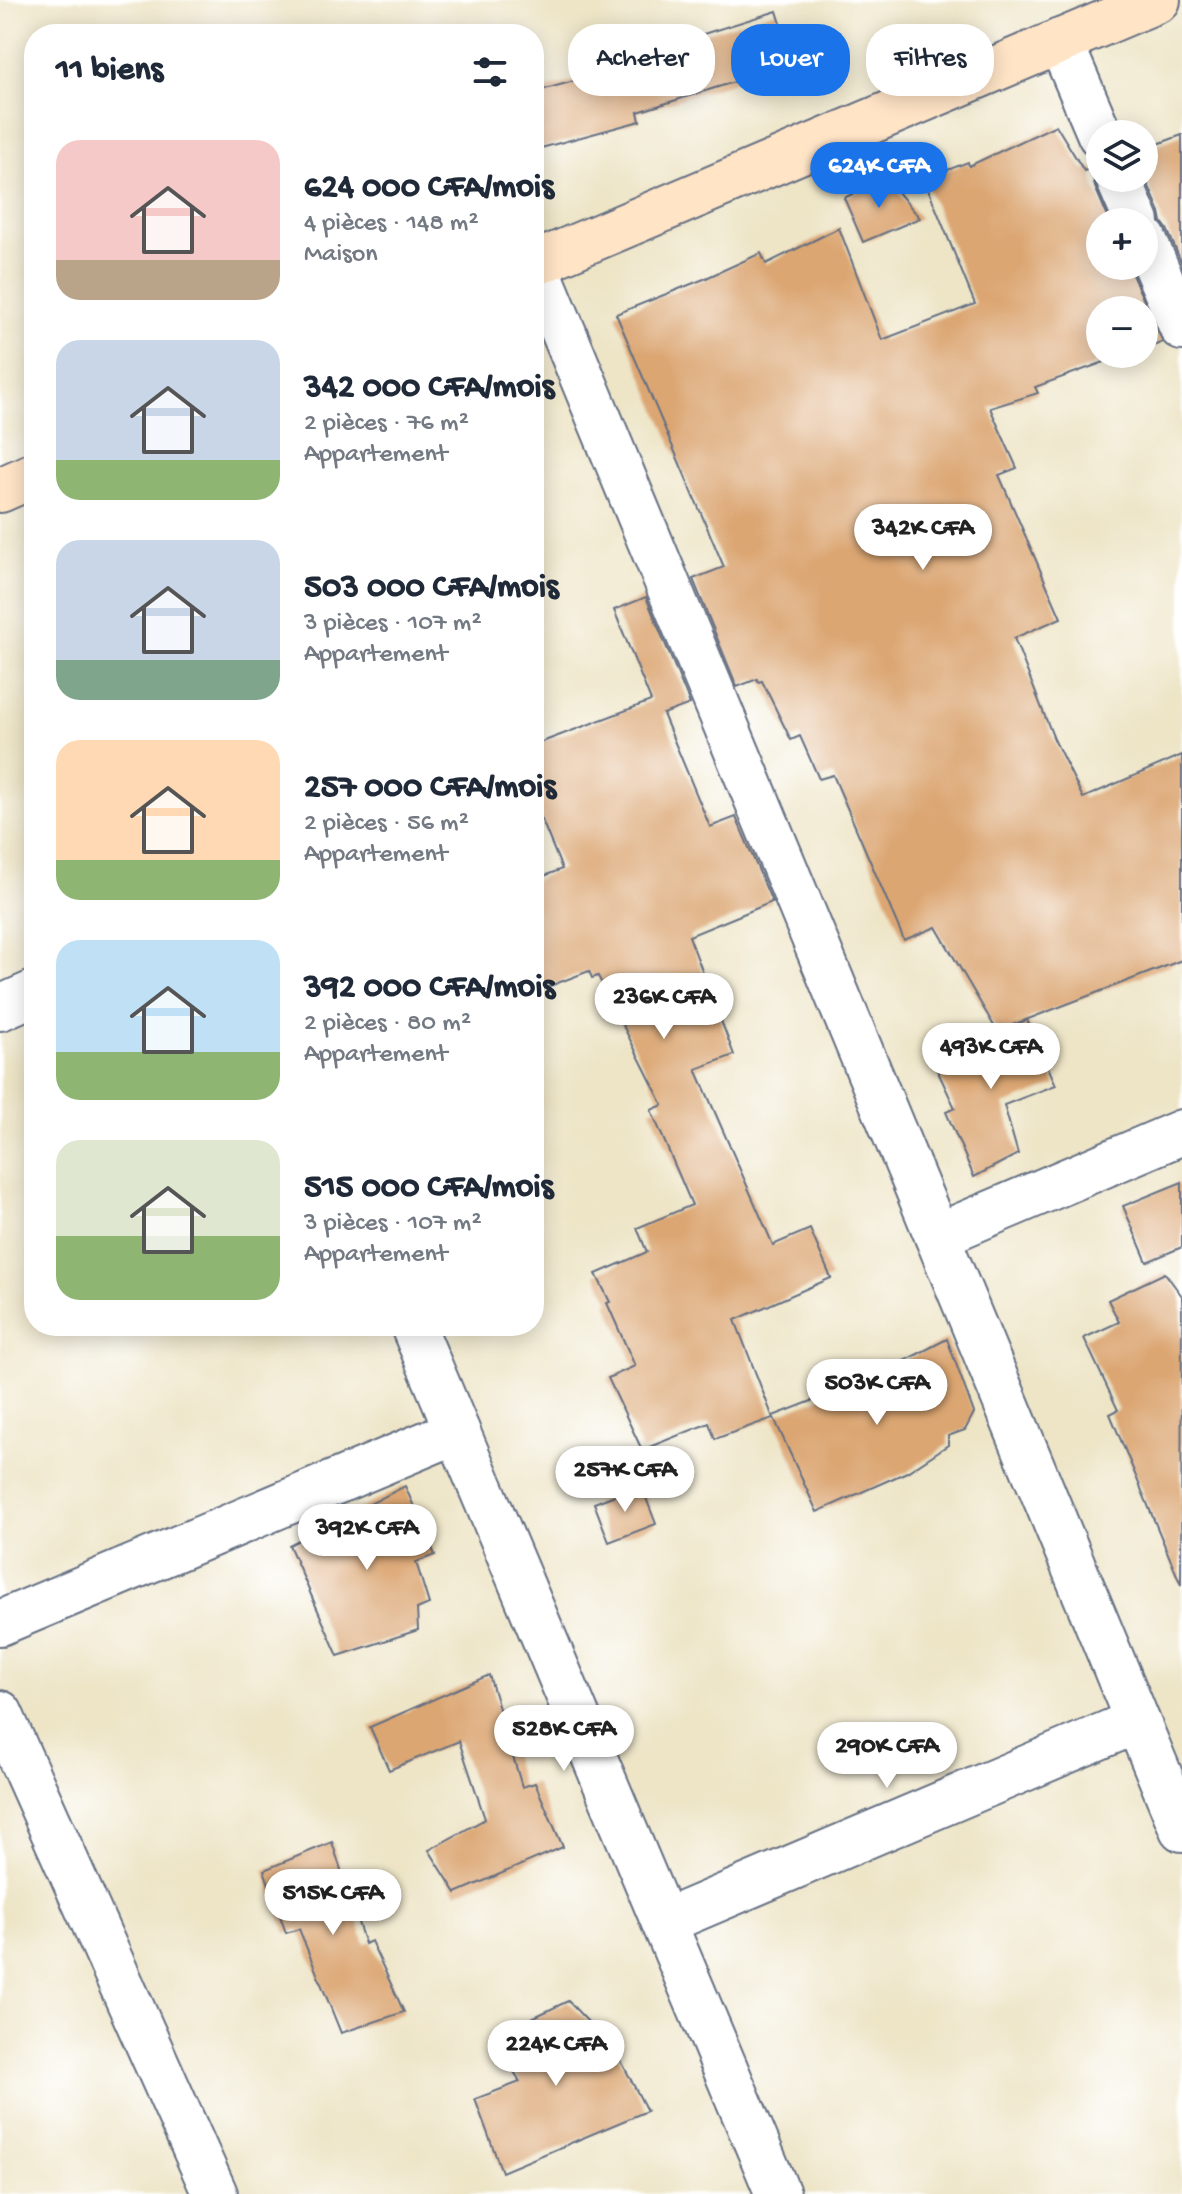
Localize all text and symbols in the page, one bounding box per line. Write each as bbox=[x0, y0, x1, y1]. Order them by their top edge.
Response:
chip: Acheter bbox=[568, 24, 715, 96]
chip: Louer bbox=[731, 24, 850, 96]
chip: Filtres bbox=[866, 24, 994, 96]
icon: filters bbox=[468, 50, 512, 94]
text: 11 biens bbox=[56, 52, 163, 92]
map controls bbox=[1086, 120, 1158, 368]
button: layers bbox=[1086, 120, 1158, 192]
pin: 624K CFA bbox=[796, 142, 962, 210]
text: 624K CFA bbox=[828, 152, 930, 183]
text: 624 000 CFA/mois bbox=[304, 169, 554, 209]
icon: home bbox=[120, 172, 216, 268]
button: + bbox=[1086, 208, 1158, 280]
text: 4 pièces · 148 m² bbox=[304, 209, 479, 240]
text: Maison bbox=[304, 240, 378, 271]
button: − bbox=[1086, 296, 1158, 368]
text: 342 000 CFA/mois bbox=[304, 369, 554, 409]
icon: home bbox=[120, 372, 216, 468]
text: 2 pièces · 76 m² bbox=[304, 409, 469, 440]
text: Appartement bbox=[304, 440, 447, 471]
pin: 342K CFA bbox=[840, 504, 1006, 572]
text: 342K CFA bbox=[872, 514, 974, 545]
text: 503 000 CFA/mois bbox=[304, 569, 559, 609]
icon: home bbox=[120, 572, 216, 668]
text: 3 pièces · 107 m² bbox=[304, 609, 482, 640]
text: Appartement bbox=[304, 640, 447, 671]
text: 257 000 CFA/mois bbox=[304, 769, 556, 809]
icon: home bbox=[120, 772, 216, 868]
text: 2 pièces · 56 m² bbox=[304, 809, 469, 840]
text: Appartement bbox=[304, 840, 447, 871]
text: 392 000 CFA/mois bbox=[304, 969, 555, 1009]
icon: home bbox=[120, 972, 216, 1068]
pin: 236K CFA bbox=[581, 973, 747, 1041]
text: 236K CFA bbox=[613, 983, 715, 1014]
text: 2 pièces · 80 m² bbox=[304, 1009, 471, 1040]
pin: 493K CFA bbox=[908, 1023, 1074, 1091]
text: 493K CFA bbox=[940, 1033, 1042, 1064]
text: Appartement bbox=[304, 1040, 447, 1071]
text: 515 000 CFA/mois bbox=[304, 1169, 553, 1209]
icon: home bbox=[120, 1172, 216, 1268]
text: 3 pièces · 107 m² bbox=[304, 1209, 482, 1240]
text: Appartement bbox=[304, 1240, 447, 1271]
pin: 503K CFA bbox=[794, 1359, 960, 1427]
text: 503K CFA bbox=[824, 1369, 930, 1400]
pin: 257K CFA bbox=[542, 1446, 708, 1514]
text: 257K CFA bbox=[573, 1456, 677, 1487]
pin: 392K CFA bbox=[284, 1504, 450, 1572]
text: 392K CFA bbox=[316, 1514, 418, 1545]
pin: 528K CFA bbox=[481, 1705, 647, 1773]
text: 528K CFA bbox=[512, 1715, 616, 1746]
pin: 290K CFA bbox=[804, 1722, 970, 1790]
text: 290K CFA bbox=[835, 1732, 939, 1763]
pin: 515K CFA bbox=[250, 1869, 416, 1937]
text: 515K CFA bbox=[282, 1879, 384, 1910]
pin: 224K CFA bbox=[473, 2020, 639, 2088]
text: 224K CFA bbox=[505, 2030, 607, 2061]

